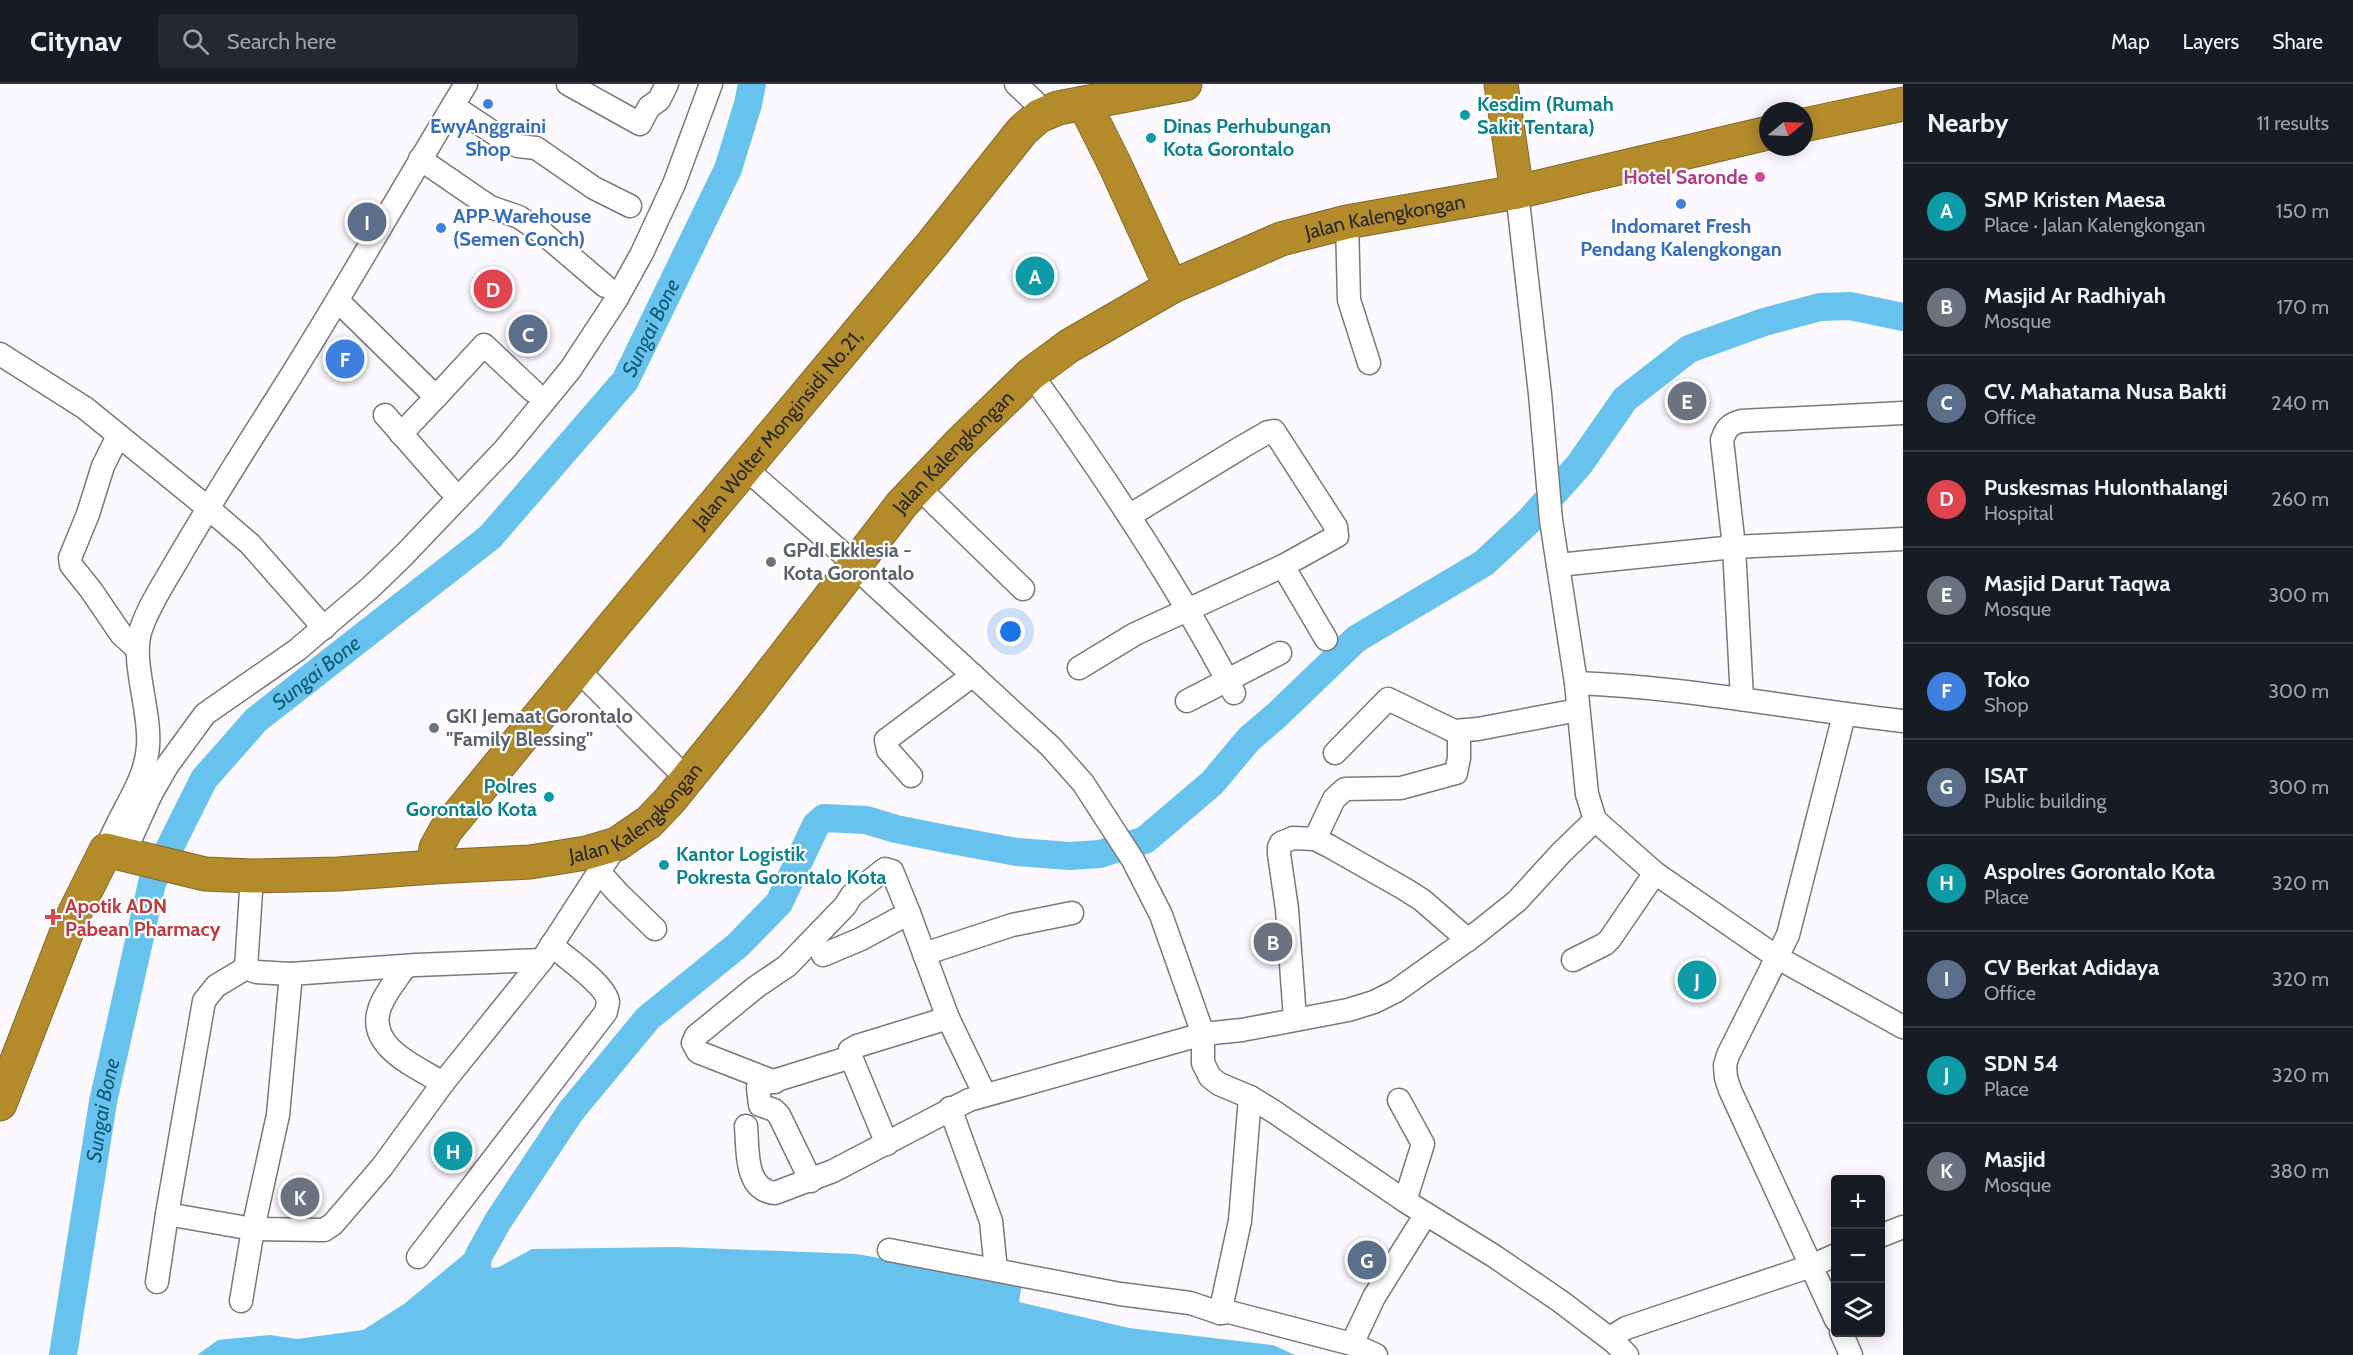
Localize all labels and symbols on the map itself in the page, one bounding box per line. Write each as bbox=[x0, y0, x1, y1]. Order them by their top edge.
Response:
place label: Kesdim (Rumah Sakit Tentara) bbox=[1477, 92, 1614, 139]
marker: EwyAnggraini Shop bbox=[481, 97, 495, 111]
north arrow bbox=[1759, 102, 1813, 156]
marker: Kesdim (Rumah Sakit Tentara) bbox=[1458, 108, 1472, 122]
place label: EwyAnggraini Shop bbox=[430, 114, 546, 161]
place label: Dinas Perhubungan Kota Gorontalo bbox=[1163, 114, 1331, 161]
marker: Dinas Perhubungan Kota Gorontalo bbox=[1144, 131, 1158, 145]
place label: Hotel Saronde bbox=[1623, 165, 1748, 189]
marker: Hotel Saronde bbox=[1753, 170, 1767, 184]
street label: Jalan Kalengkongan bbox=[1301, 189, 1467, 245]
marker: Indomaret Fresh Pendang Kalengkongan bbox=[1674, 197, 1688, 211]
pin: I bbox=[348, 200, 386, 244]
place label: APP Warehouse (Semen Conch) bbox=[453, 204, 591, 251]
place label: Indomaret Fresh Pendang Kalengkongan bbox=[1580, 214, 1782, 261]
marker: APP Warehouse (Semen Conch) bbox=[434, 221, 448, 235]
pin: A bbox=[1016, 254, 1054, 298]
pin: D bbox=[474, 266, 512, 312]
water label: Sungai Bone bbox=[616, 274, 685, 380]
pin: C bbox=[508, 312, 548, 356]
street label: Jalan Wolter Monginsidi No.21, bbox=[687, 324, 868, 535]
pin: F bbox=[326, 336, 364, 382]
pin: E bbox=[1668, 378, 1706, 424]
street label: Jalan Kalengkongan bbox=[887, 385, 1019, 519]
place label: GPdI Ekklesia - Kota Gorontalo bbox=[783, 538, 914, 585]
marker: GPdI Ekklesia - Kota Gorontalo bbox=[764, 555, 778, 569]
your location bbox=[996, 617, 1025, 646]
water label: Sungai Bone bbox=[267, 630, 365, 715]
place label: GKI Jemaat Gorontalo "Family Blessing" bbox=[446, 704, 633, 751]
marker: GKI Jemaat Gorontalo "Family Blessing" bbox=[427, 721, 441, 735]
street label: Jalan Kalengkongan bbox=[566, 758, 707, 868]
place label: Polres Gorontalo Kota bbox=[406, 774, 537, 821]
marker: Polres Gorontalo Kota bbox=[542, 790, 556, 804]
place label: Kantor Logistik Pokresta Gorontalo Kota bbox=[676, 842, 887, 889]
marker: Kantor Logistik Pokresta Gorontalo Kota bbox=[657, 858, 671, 872]
place label: Apotik ADN Pabean Pharmacy bbox=[65, 894, 221, 941]
marker: Apotik ADN Pabean Pharmacy bbox=[46, 910, 60, 924]
pin: B bbox=[1254, 920, 1292, 964]
pin: J bbox=[1678, 958, 1716, 1002]
water label: Sungai Bone bbox=[81, 1055, 125, 1164]
pin: H bbox=[434, 1128, 472, 1174]
pin: K bbox=[280, 1174, 320, 1220]
pin: G bbox=[1348, 1238, 1386, 1282]

